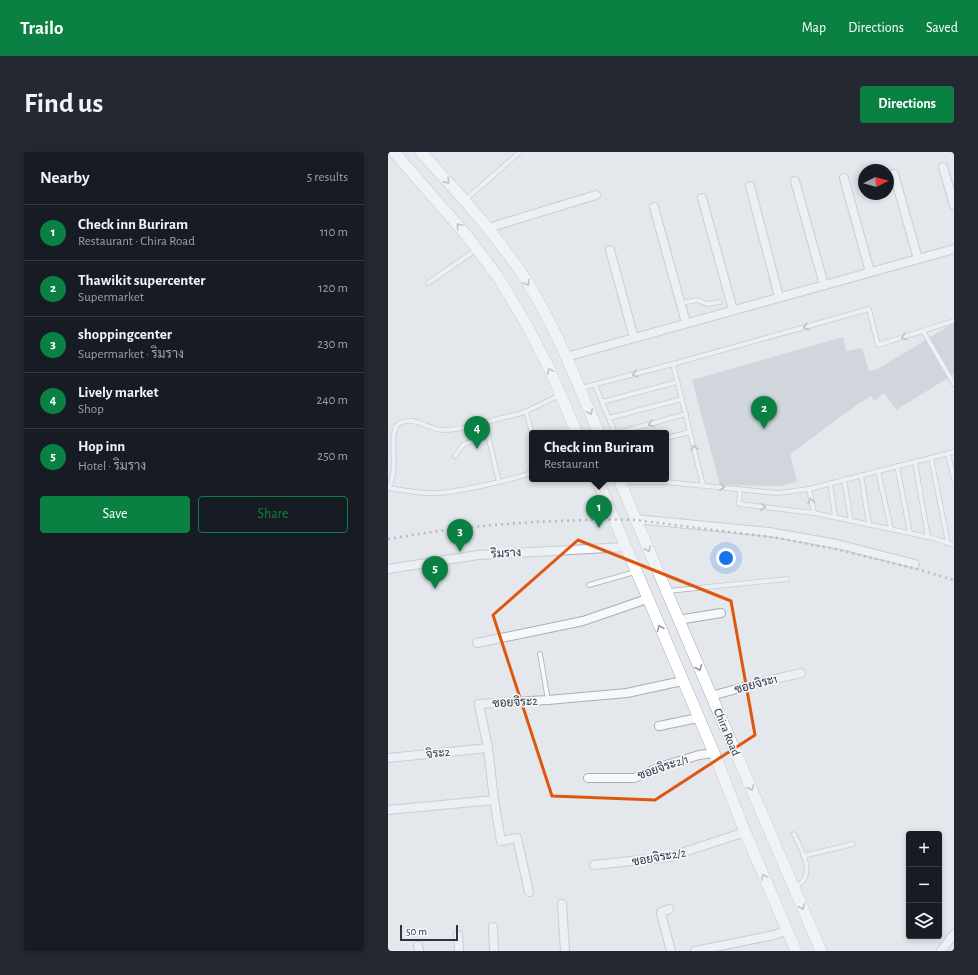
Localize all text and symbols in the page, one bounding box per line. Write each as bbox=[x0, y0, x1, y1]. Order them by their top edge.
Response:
text: Trailo bbox=[20, 19, 63, 38]
text: Map bbox=[802, 21, 826, 35]
text: Directions bbox=[848, 21, 904, 35]
text: Saved bbox=[926, 21, 958, 35]
button: Directions bbox=[860, 86, 954, 123]
text: Find us bbox=[24, 90, 103, 118]
north arrow bbox=[858, 164, 894, 200]
text: Nearby bbox=[40, 169, 90, 186]
text: 5 results bbox=[307, 171, 348, 184]
one-way arrow bbox=[442, 176, 450, 184]
text: Check inn Buriram bbox=[78, 217, 188, 232]
one-way arrow bbox=[457, 224, 464, 231]
text: 1 bbox=[51, 226, 55, 239]
text: 110 m bbox=[320, 226, 348, 239]
text: Restaurant · Chira Road bbox=[78, 235, 195, 248]
text: Thawikit supercenter bbox=[78, 273, 206, 288]
one-way arrow bbox=[523, 279, 530, 286]
text: 2 bbox=[50, 282, 56, 295]
text: 120 m bbox=[318, 282, 348, 295]
text: Supermarket bbox=[78, 291, 144, 304]
one-way arrow bbox=[803, 322, 810, 331]
text: shoppingcenter bbox=[78, 327, 172, 342]
one-way arrow bbox=[900, 332, 907, 341]
text: 3 bbox=[50, 338, 56, 351]
text: 230 m bbox=[317, 338, 348, 351]
text: Supermarket · ริมราง bbox=[78, 348, 184, 361]
one-way arrow bbox=[547, 368, 555, 375]
one-way arrow bbox=[632, 369, 639, 378]
text: Lively market bbox=[78, 385, 159, 400]
text: 4 bbox=[50, 394, 56, 407]
text: 240 m bbox=[316, 394, 348, 407]
pin: 2 bbox=[751, 396, 777, 429]
text: Shop bbox=[78, 403, 104, 416]
one-way arrow bbox=[585, 409, 593, 416]
pin: 4 bbox=[464, 416, 490, 449]
one-way arrow bbox=[648, 419, 655, 428]
popup bbox=[529, 430, 669, 482]
text: Hop inn bbox=[78, 439, 125, 454]
text: Check inn Buriram bbox=[544, 440, 654, 455]
one-way arrow bbox=[690, 444, 698, 451]
text: 5 bbox=[50, 450, 56, 463]
text: 250 m bbox=[317, 450, 348, 463]
text: Restaurant bbox=[544, 458, 599, 471]
text: Hotel · ริมราง bbox=[78, 460, 146, 473]
one-way arrow bbox=[719, 483, 725, 492]
pin: 1 bbox=[586, 495, 612, 528]
button: Save bbox=[40, 496, 190, 533]
button: Share bbox=[198, 496, 348, 533]
one-way arrow bbox=[808, 498, 816, 504]
one-way arrow bbox=[760, 502, 766, 511]
pin: 3 bbox=[447, 519, 473, 552]
one-way arrow bbox=[643, 544, 651, 552]
street label: ริมราง bbox=[489, 546, 521, 560]
your location bbox=[716, 548, 736, 568]
pin: 5 bbox=[422, 556, 448, 589]
one-way arrow bbox=[656, 624, 664, 631]
one-way arrow bbox=[694, 664, 702, 672]
street label: ซอยจิระ1 bbox=[733, 672, 779, 696]
street label: ซอยจิระ2 bbox=[492, 695, 539, 709]
street label: Chira Road bbox=[712, 706, 742, 758]
street label: จิระ2 bbox=[425, 746, 451, 760]
street label: ซอยจิระ2/1 bbox=[636, 753, 690, 781]
one-way arrow bbox=[746, 784, 754, 791]
map controls bbox=[906, 831, 942, 939]
button: + bbox=[906, 831, 942, 867]
street label: ซอยจิระ2/2 bbox=[631, 846, 687, 868]
button: − bbox=[906, 867, 942, 903]
one-way arrow bbox=[761, 873, 769, 880]
one-way arrow bbox=[797, 903, 805, 910]
button: layers bbox=[906, 903, 942, 939]
scale bar bbox=[400, 923, 458, 942]
text: 50 m bbox=[406, 926, 427, 937]

